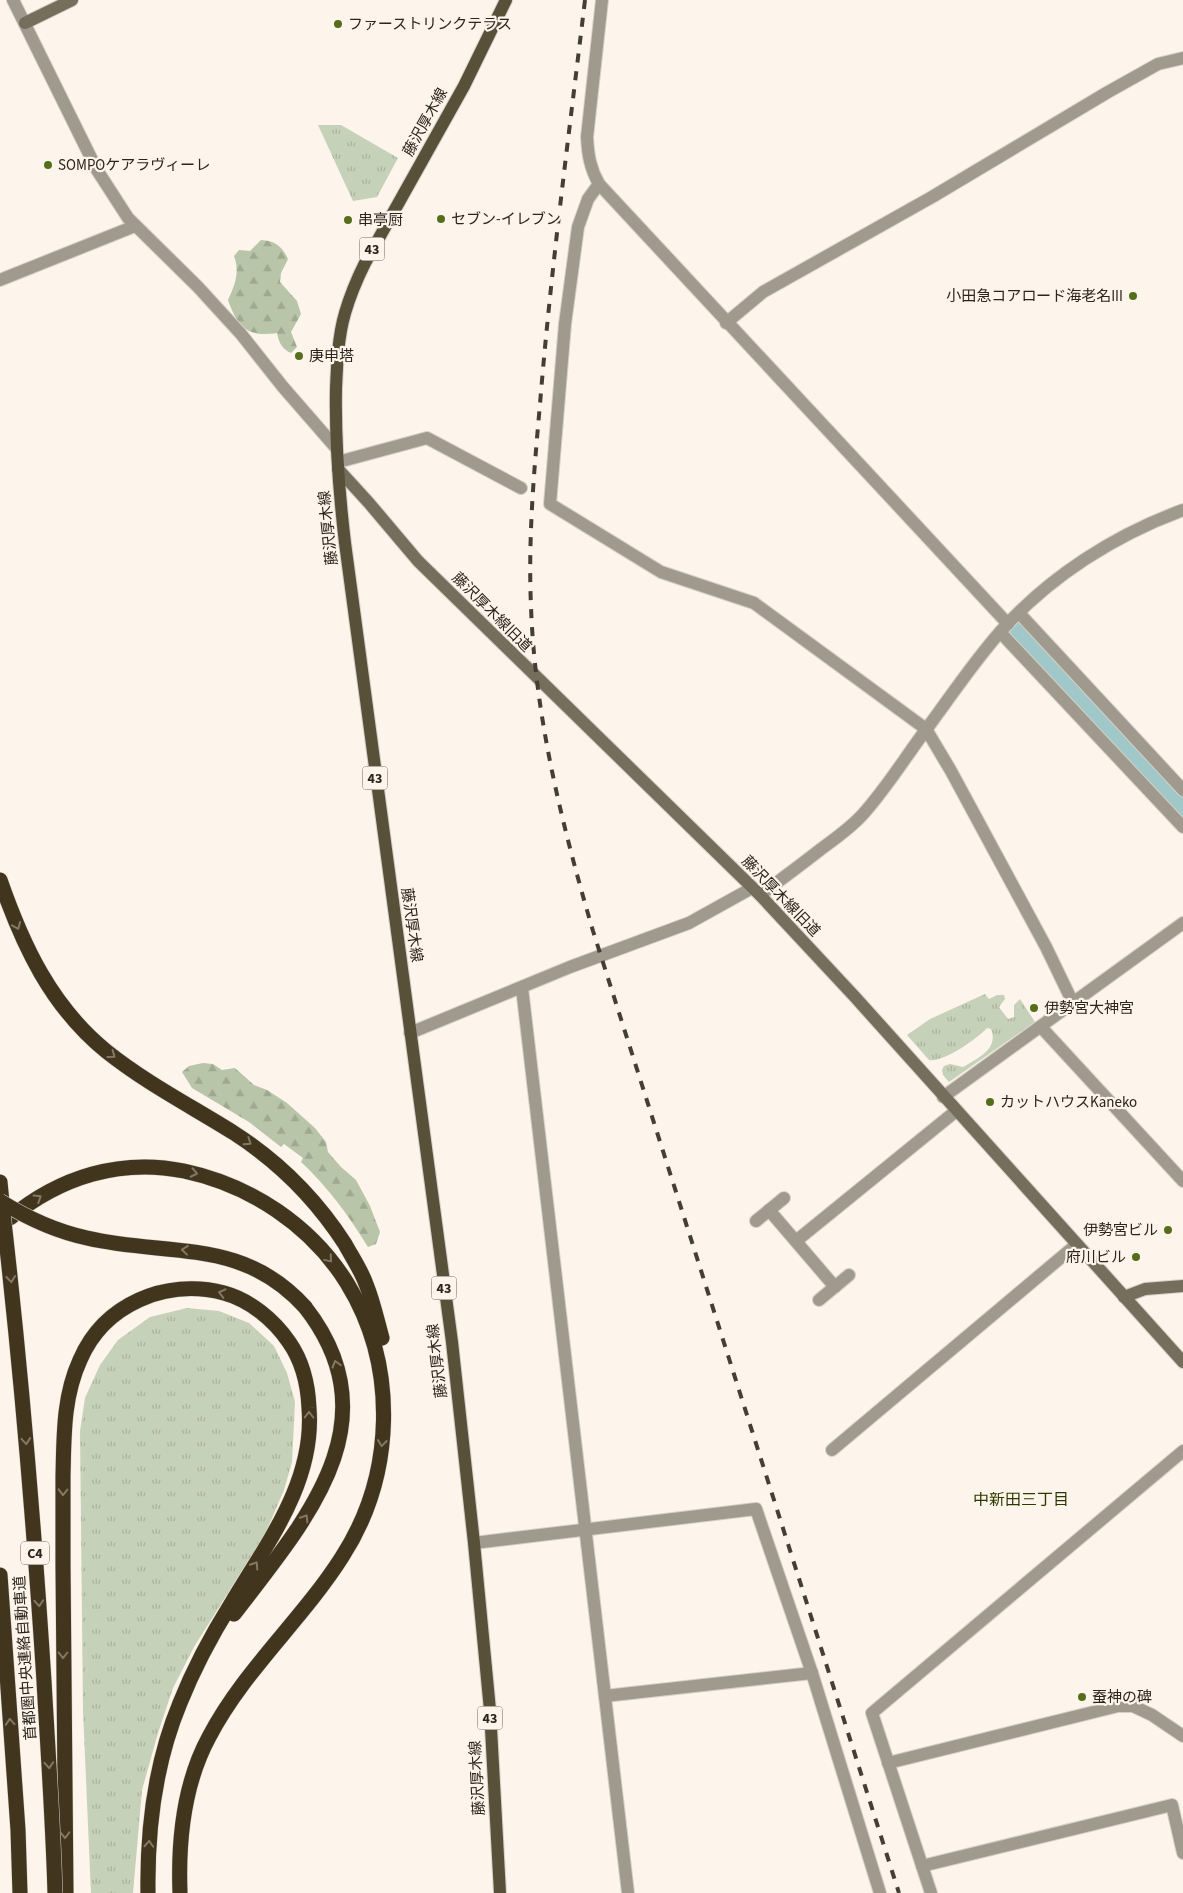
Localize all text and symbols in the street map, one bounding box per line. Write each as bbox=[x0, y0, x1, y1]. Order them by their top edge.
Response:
place label: ファーストリンクテラス bbox=[348, 14, 512, 35]
marker: ファーストリンクテラス bbox=[332, 18, 344, 30]
street label: 藤沢厚木線 bbox=[398, 84, 453, 160]
place label: SOMPOケアラヴィーレ bbox=[58, 155, 210, 176]
marker: SOMPOケアラヴィーレ bbox=[42, 159, 54, 171]
place label: セブン-イレブン bbox=[451, 209, 561, 230]
place label: 串亭厨 bbox=[358, 210, 403, 231]
marker: セブン-イレブン bbox=[435, 213, 447, 225]
marker: 串亭厨 bbox=[342, 214, 354, 226]
road number: 43 bbox=[360, 238, 384, 260]
place label: 小田急コアロード海老名III bbox=[946, 286, 1123, 307]
marker: 小田急コアロード海老名III bbox=[1127, 290, 1139, 302]
place label: 庚申塔 bbox=[309, 346, 354, 367]
marker: 庚申塔 bbox=[293, 350, 305, 362]
street label: 藤沢厚木線 bbox=[314, 490, 343, 566]
street label: 藤沢厚木線旧道 bbox=[447, 568, 536, 657]
road number: 43 bbox=[362, 766, 388, 790]
street label: 藤沢厚木線旧道 bbox=[737, 851, 825, 941]
street label: 藤沢厚木線 bbox=[396, 886, 427, 964]
one-way arrow bbox=[10, 921, 21, 930]
place label: 伊勢宮大神宮 bbox=[1044, 998, 1134, 1019]
marker: 伊勢宮大神宮 bbox=[1028, 1002, 1040, 1014]
one-way arrow bbox=[106, 1049, 116, 1058]
place label: カットハウスKaneko bbox=[1000, 1092, 1137, 1113]
marker: カットハウスKaneko bbox=[984, 1096, 996, 1108]
one-way arrow bbox=[242, 1136, 252, 1145]
one-way arrow bbox=[189, 1168, 198, 1178]
one-way arrow bbox=[33, 1194, 42, 1204]
place label: 伊勢宮ビル bbox=[1083, 1220, 1158, 1241]
marker: 伊勢宮ビル bbox=[1162, 1224, 1174, 1236]
one-way arrow bbox=[180, 1245, 188, 1256]
place label: 府川ビル bbox=[1066, 1247, 1126, 1268]
marker: 府川ビル bbox=[1130, 1251, 1142, 1263]
one-way arrow bbox=[323, 1253, 332, 1262]
one-way arrow bbox=[5, 1275, 16, 1283]
road number: 43 bbox=[432, 1276, 456, 1300]
one-way arrow bbox=[217, 1288, 226, 1299]
street label: 藤沢厚木線 bbox=[423, 1322, 452, 1399]
one-way arrow bbox=[332, 1360, 342, 1368]
one-way arrow bbox=[304, 1411, 314, 1418]
one-way arrow bbox=[20, 1437, 31, 1445]
one-way arrow bbox=[377, 1439, 388, 1447]
one-way arrow bbox=[58, 1489, 68, 1497]
district label: 中新田三丁目 bbox=[973, 1489, 1069, 1511]
one-way arrow bbox=[299, 1514, 308, 1523]
road number: C4 bbox=[21, 1542, 49, 1565]
one-way arrow bbox=[248, 1561, 258, 1570]
street label: 首都圏中央連絡自動車道 bbox=[9, 1575, 42, 1741]
one-way arrow bbox=[33, 1599, 44, 1607]
one-way arrow bbox=[58, 1652, 68, 1659]
place label: 蚕神の碑 bbox=[1092, 1687, 1152, 1708]
marker: 蚕神の碑 bbox=[1076, 1691, 1088, 1703]
road number: 43 bbox=[478, 1706, 502, 1730]
one-way arrow bbox=[5, 1718, 16, 1726]
street label: 藤沢厚木線 bbox=[465, 1740, 490, 1816]
one-way arrow bbox=[43, 1761, 54, 1769]
one-way arrow bbox=[60, 1832, 70, 1839]
one-way arrow bbox=[144, 1840, 154, 1848]

